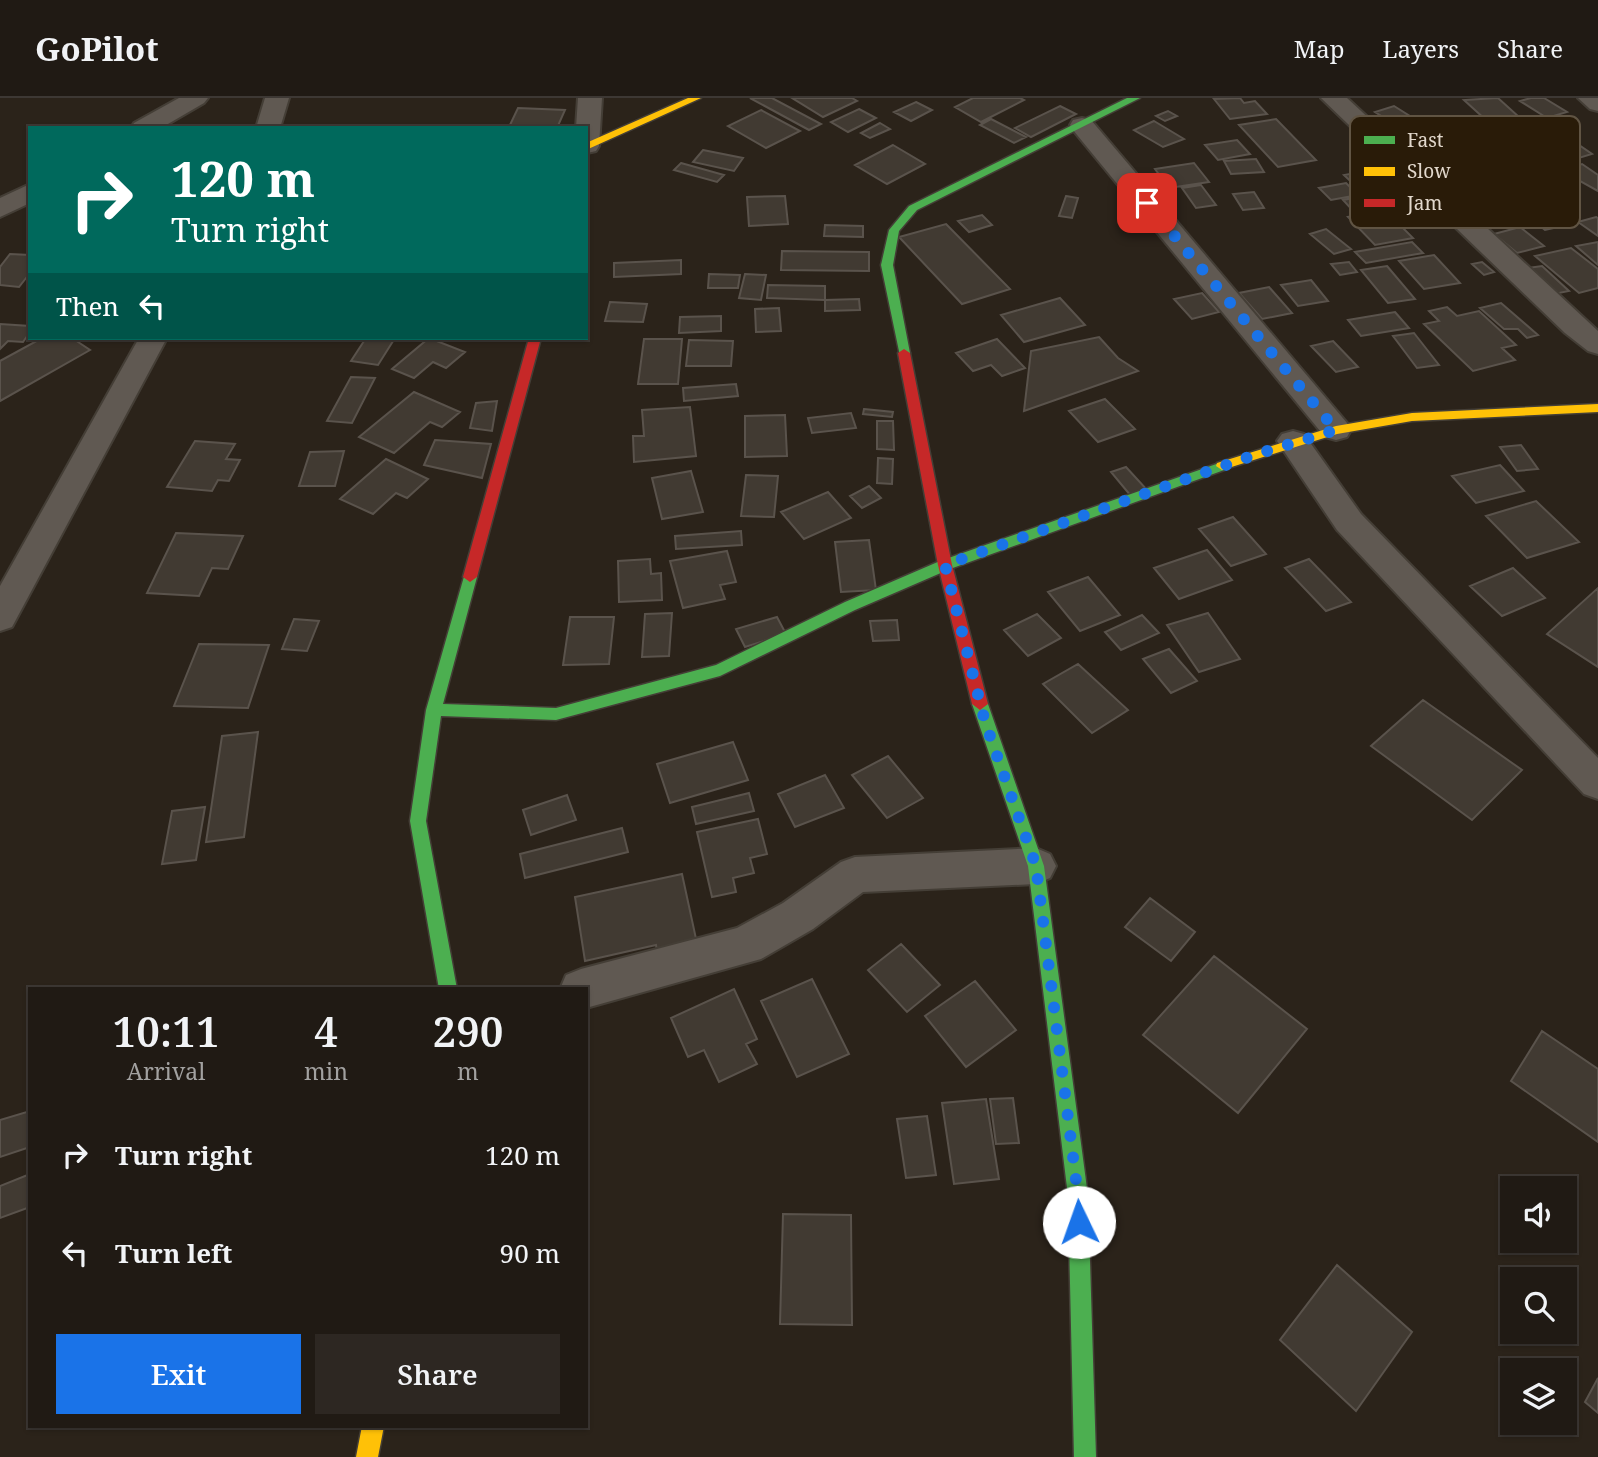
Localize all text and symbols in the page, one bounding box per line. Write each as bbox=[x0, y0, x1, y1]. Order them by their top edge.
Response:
text: GoPilot bbox=[35, 26, 159, 71]
text: Map bbox=[1294, 32, 1345, 65]
text: Layers bbox=[1383, 32, 1459, 65]
text: Share bbox=[1497, 32, 1563, 65]
legend bbox=[1350, 116, 1580, 228]
text: Fast bbox=[1407, 127, 1444, 153]
text: 120 m bbox=[171, 145, 315, 211]
icon: right bbox=[56, 154, 147, 245]
text: Slow bbox=[1407, 158, 1451, 184]
pin bbox=[1117, 173, 1177, 233]
icon: arrive bbox=[1128, 184, 1166, 222]
text: Jam bbox=[1406, 190, 1442, 216]
text: Turn right bbox=[171, 208, 329, 251]
icon: left bbox=[133, 287, 171, 325]
text: Then bbox=[56, 288, 119, 324]
text: 10:11 bbox=[113, 1002, 220, 1059]
text: 4 bbox=[314, 1002, 338, 1059]
text: 290 bbox=[433, 1002, 503, 1059]
text: Arrival bbox=[127, 1055, 205, 1087]
text: min bbox=[304, 1055, 348, 1087]
text: m bbox=[457, 1055, 479, 1087]
icon: right bbox=[56, 1136, 94, 1174]
text: Turn right bbox=[115, 1137, 252, 1173]
text: 120 m bbox=[485, 1137, 560, 1173]
map controls bbox=[1500, 1176, 1577, 1435]
button: sound bbox=[1500, 1176, 1577, 1253]
position arrow bbox=[1042, 1185, 1116, 1259]
icon: left bbox=[56, 1234, 94, 1272]
text: Turn left bbox=[115, 1235, 232, 1271]
text: 90 m bbox=[500, 1235, 560, 1271]
button: search bbox=[1500, 1267, 1577, 1344]
button: Exit bbox=[56, 1334, 301, 1414]
button: Share bbox=[315, 1334, 560, 1414]
button: layers bbox=[1500, 1358, 1577, 1435]

